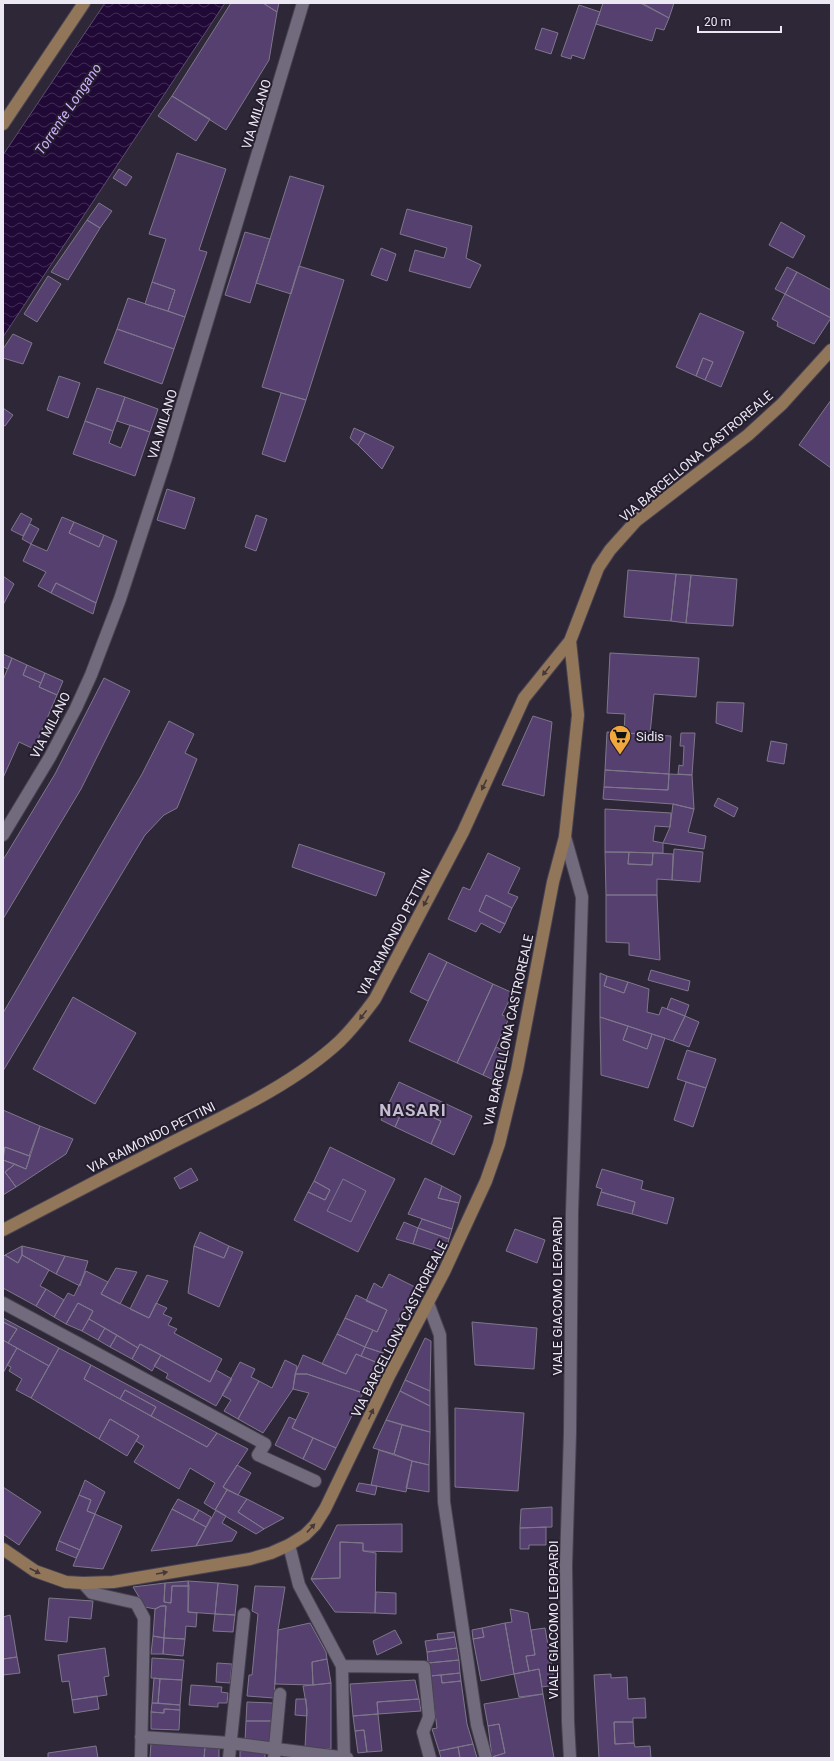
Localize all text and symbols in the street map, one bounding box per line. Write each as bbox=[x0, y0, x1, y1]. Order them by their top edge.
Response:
scale bar bbox=[698, 8, 781, 34]
text: 20 m bbox=[704, 15, 731, 29]
water label: Torrente Longano bbox=[31, 60, 105, 158]
street label: VIA MILANO bbox=[239, 77, 274, 151]
street label: VIA MILANO bbox=[145, 387, 180, 461]
street label: VIA BARCELLONA CASTROREALE bbox=[617, 388, 776, 525]
one-way arrow bbox=[541, 666, 550, 677]
street label: VIA MILANO bbox=[27, 690, 74, 761]
supermarket icon: Sidis bbox=[607, 723, 633, 756]
place label: Sidis bbox=[636, 729, 664, 744]
one-way arrow bbox=[481, 779, 487, 791]
street label: VIA RAIMONDO PETTINI bbox=[355, 866, 434, 998]
one-way arrow bbox=[423, 896, 430, 907]
street label: VIA BARCELLONA CASTROREALE bbox=[481, 933, 536, 1127]
one-way arrow bbox=[359, 1009, 368, 1020]
street label: VIA RAIMONDO PETTINI bbox=[85, 1099, 218, 1176]
district label: NASARI bbox=[379, 1100, 447, 1120]
street label: VIALE GIACOMO LEOPARDI bbox=[550, 1216, 565, 1376]
street label: VIA BARCELLONA CASTROREALE bbox=[348, 1239, 450, 1420]
one-way arrow bbox=[368, 1408, 374, 1419]
one-way arrow bbox=[306, 1523, 316, 1533]
street label: VIALE GIACOMO LEOPARDI bbox=[546, 1540, 561, 1700]
one-way arrow bbox=[29, 1568, 41, 1574]
one-way arrow bbox=[156, 1570, 168, 1576]

